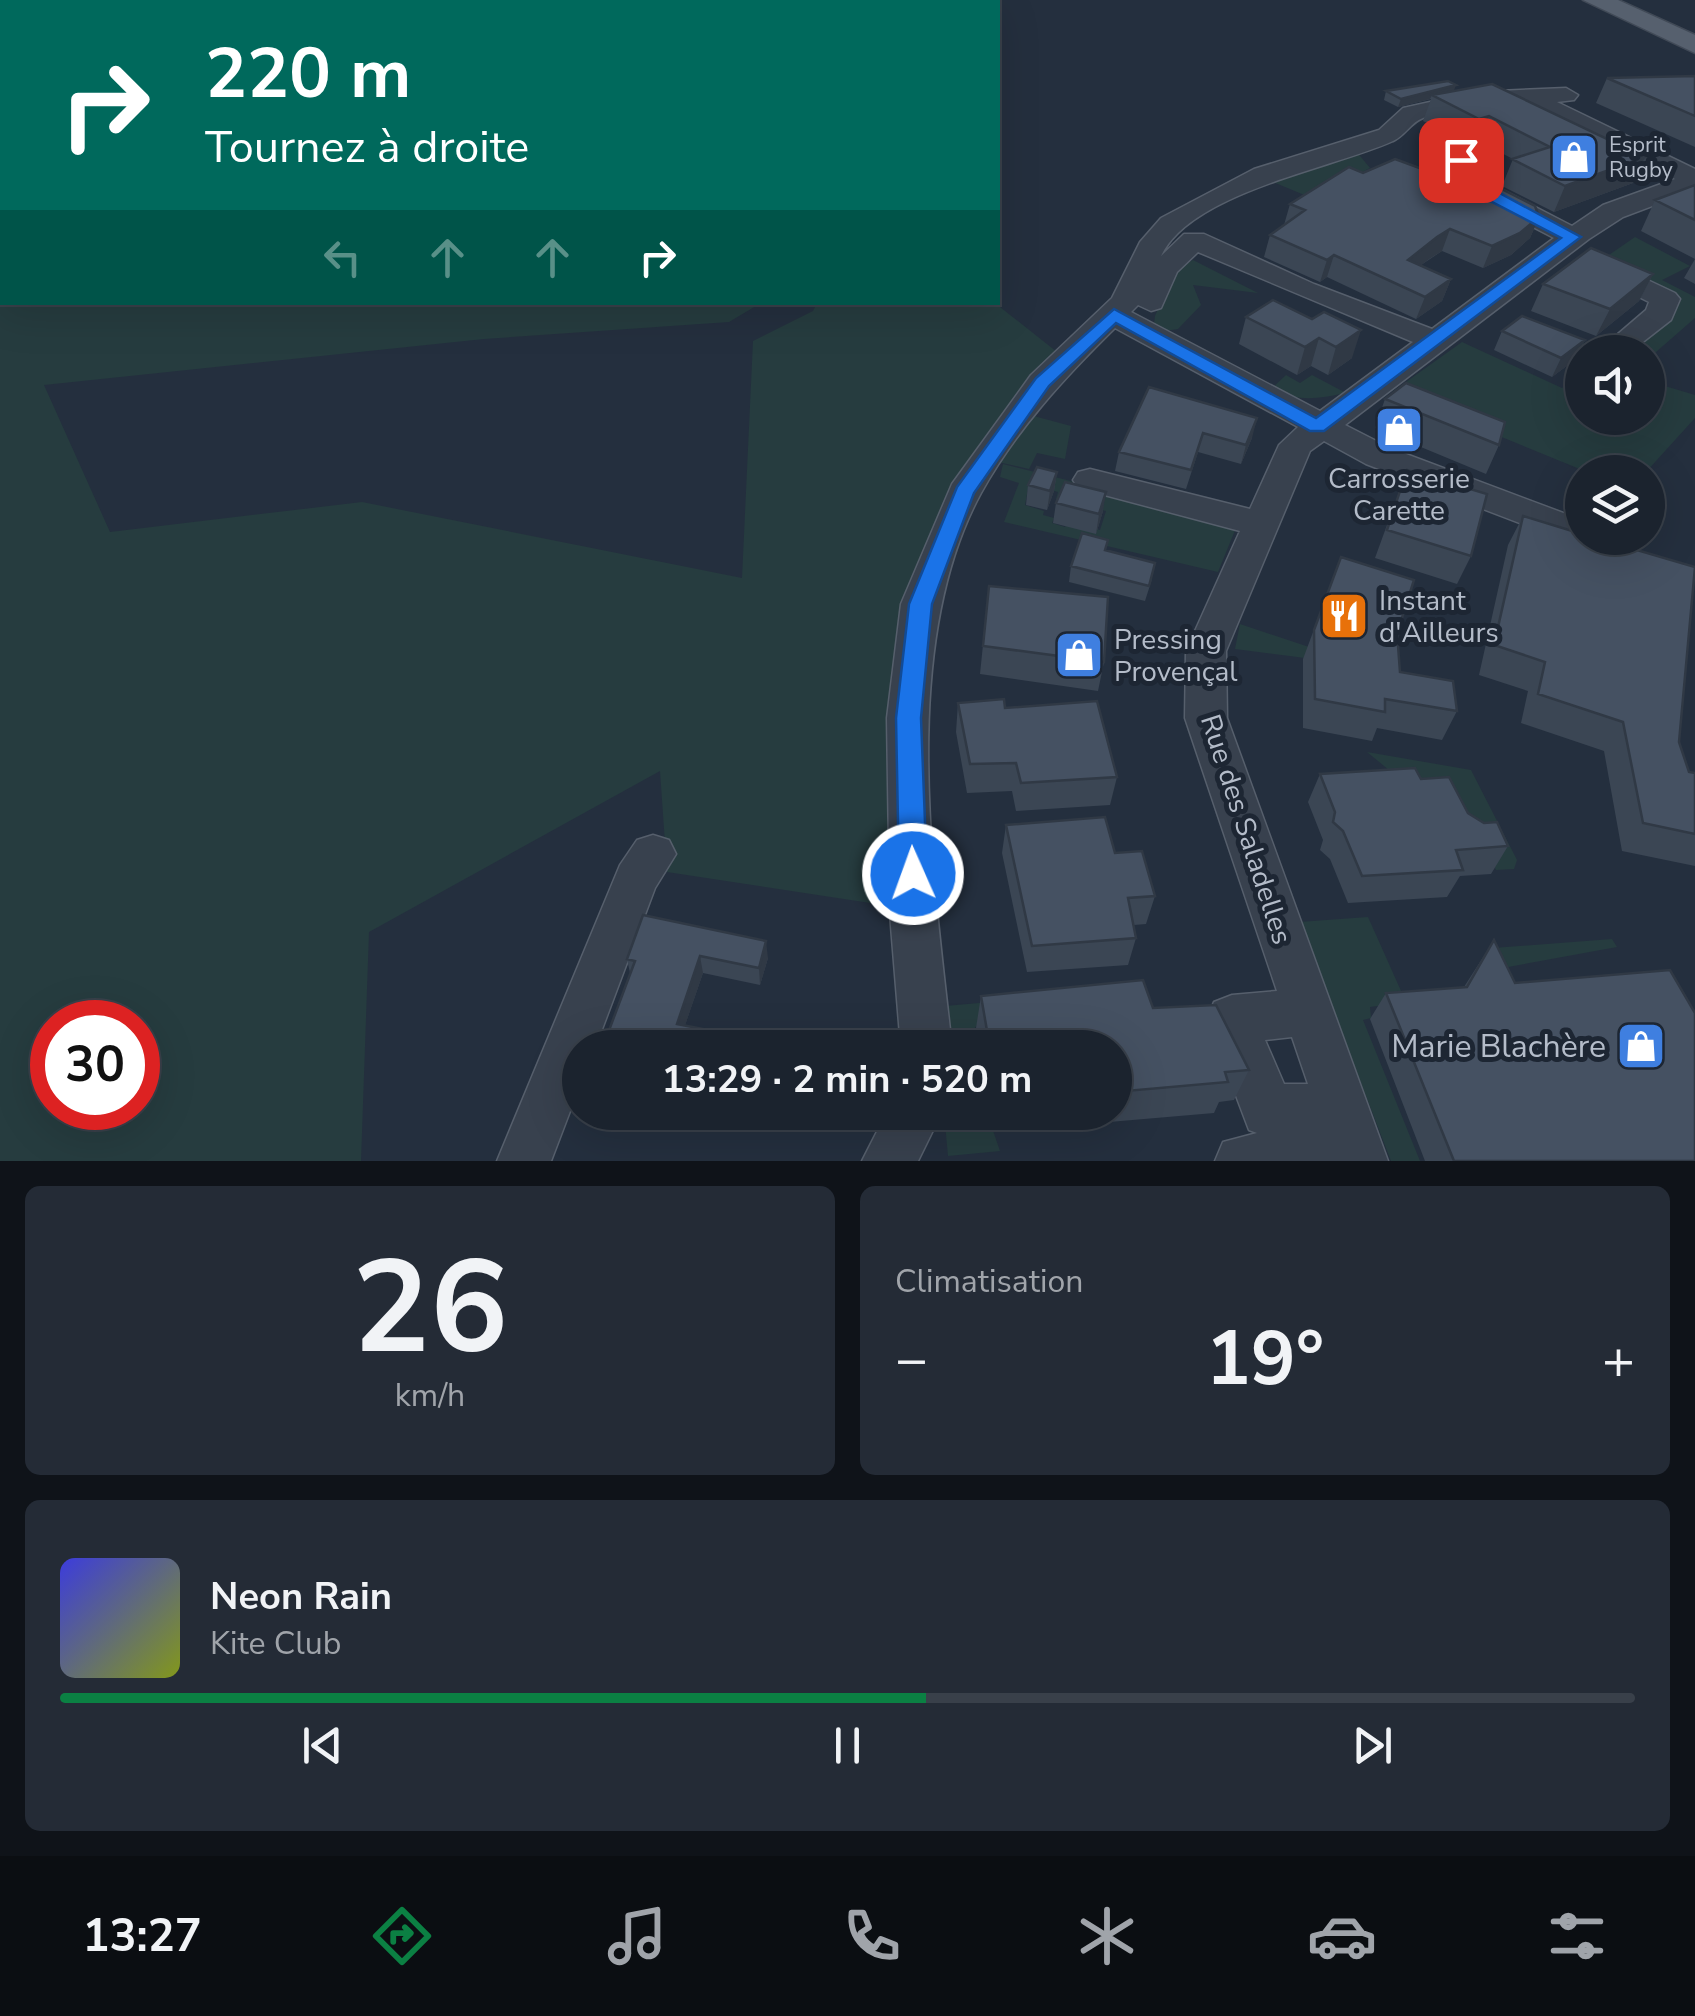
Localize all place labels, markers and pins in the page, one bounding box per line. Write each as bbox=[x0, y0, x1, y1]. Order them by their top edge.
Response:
pin bbox=[1419, 118, 1504, 203]
place label: Esprit Rugby bbox=[1609, 130, 1674, 185]
shop icon: Esprit Rugby bbox=[1548, 131, 1600, 183]
shop icon: Carrosserie Carette bbox=[1373, 404, 1425, 456]
place label: Carrosserie Carette bbox=[1328, 460, 1470, 530]
place label: Instant d'Ailleurs bbox=[1379, 582, 1499, 652]
restaurant icon: Instant d'Ailleurs bbox=[1318, 590, 1370, 642]
place label: Pressing Provençal bbox=[1114, 621, 1238, 691]
shop icon: Pressing Provençal bbox=[1053, 629, 1105, 681]
shop icon: Marie Blachère bbox=[1615, 1020, 1667, 1072]
place label: Marie Blachère bbox=[1391, 1025, 1606, 1068]

